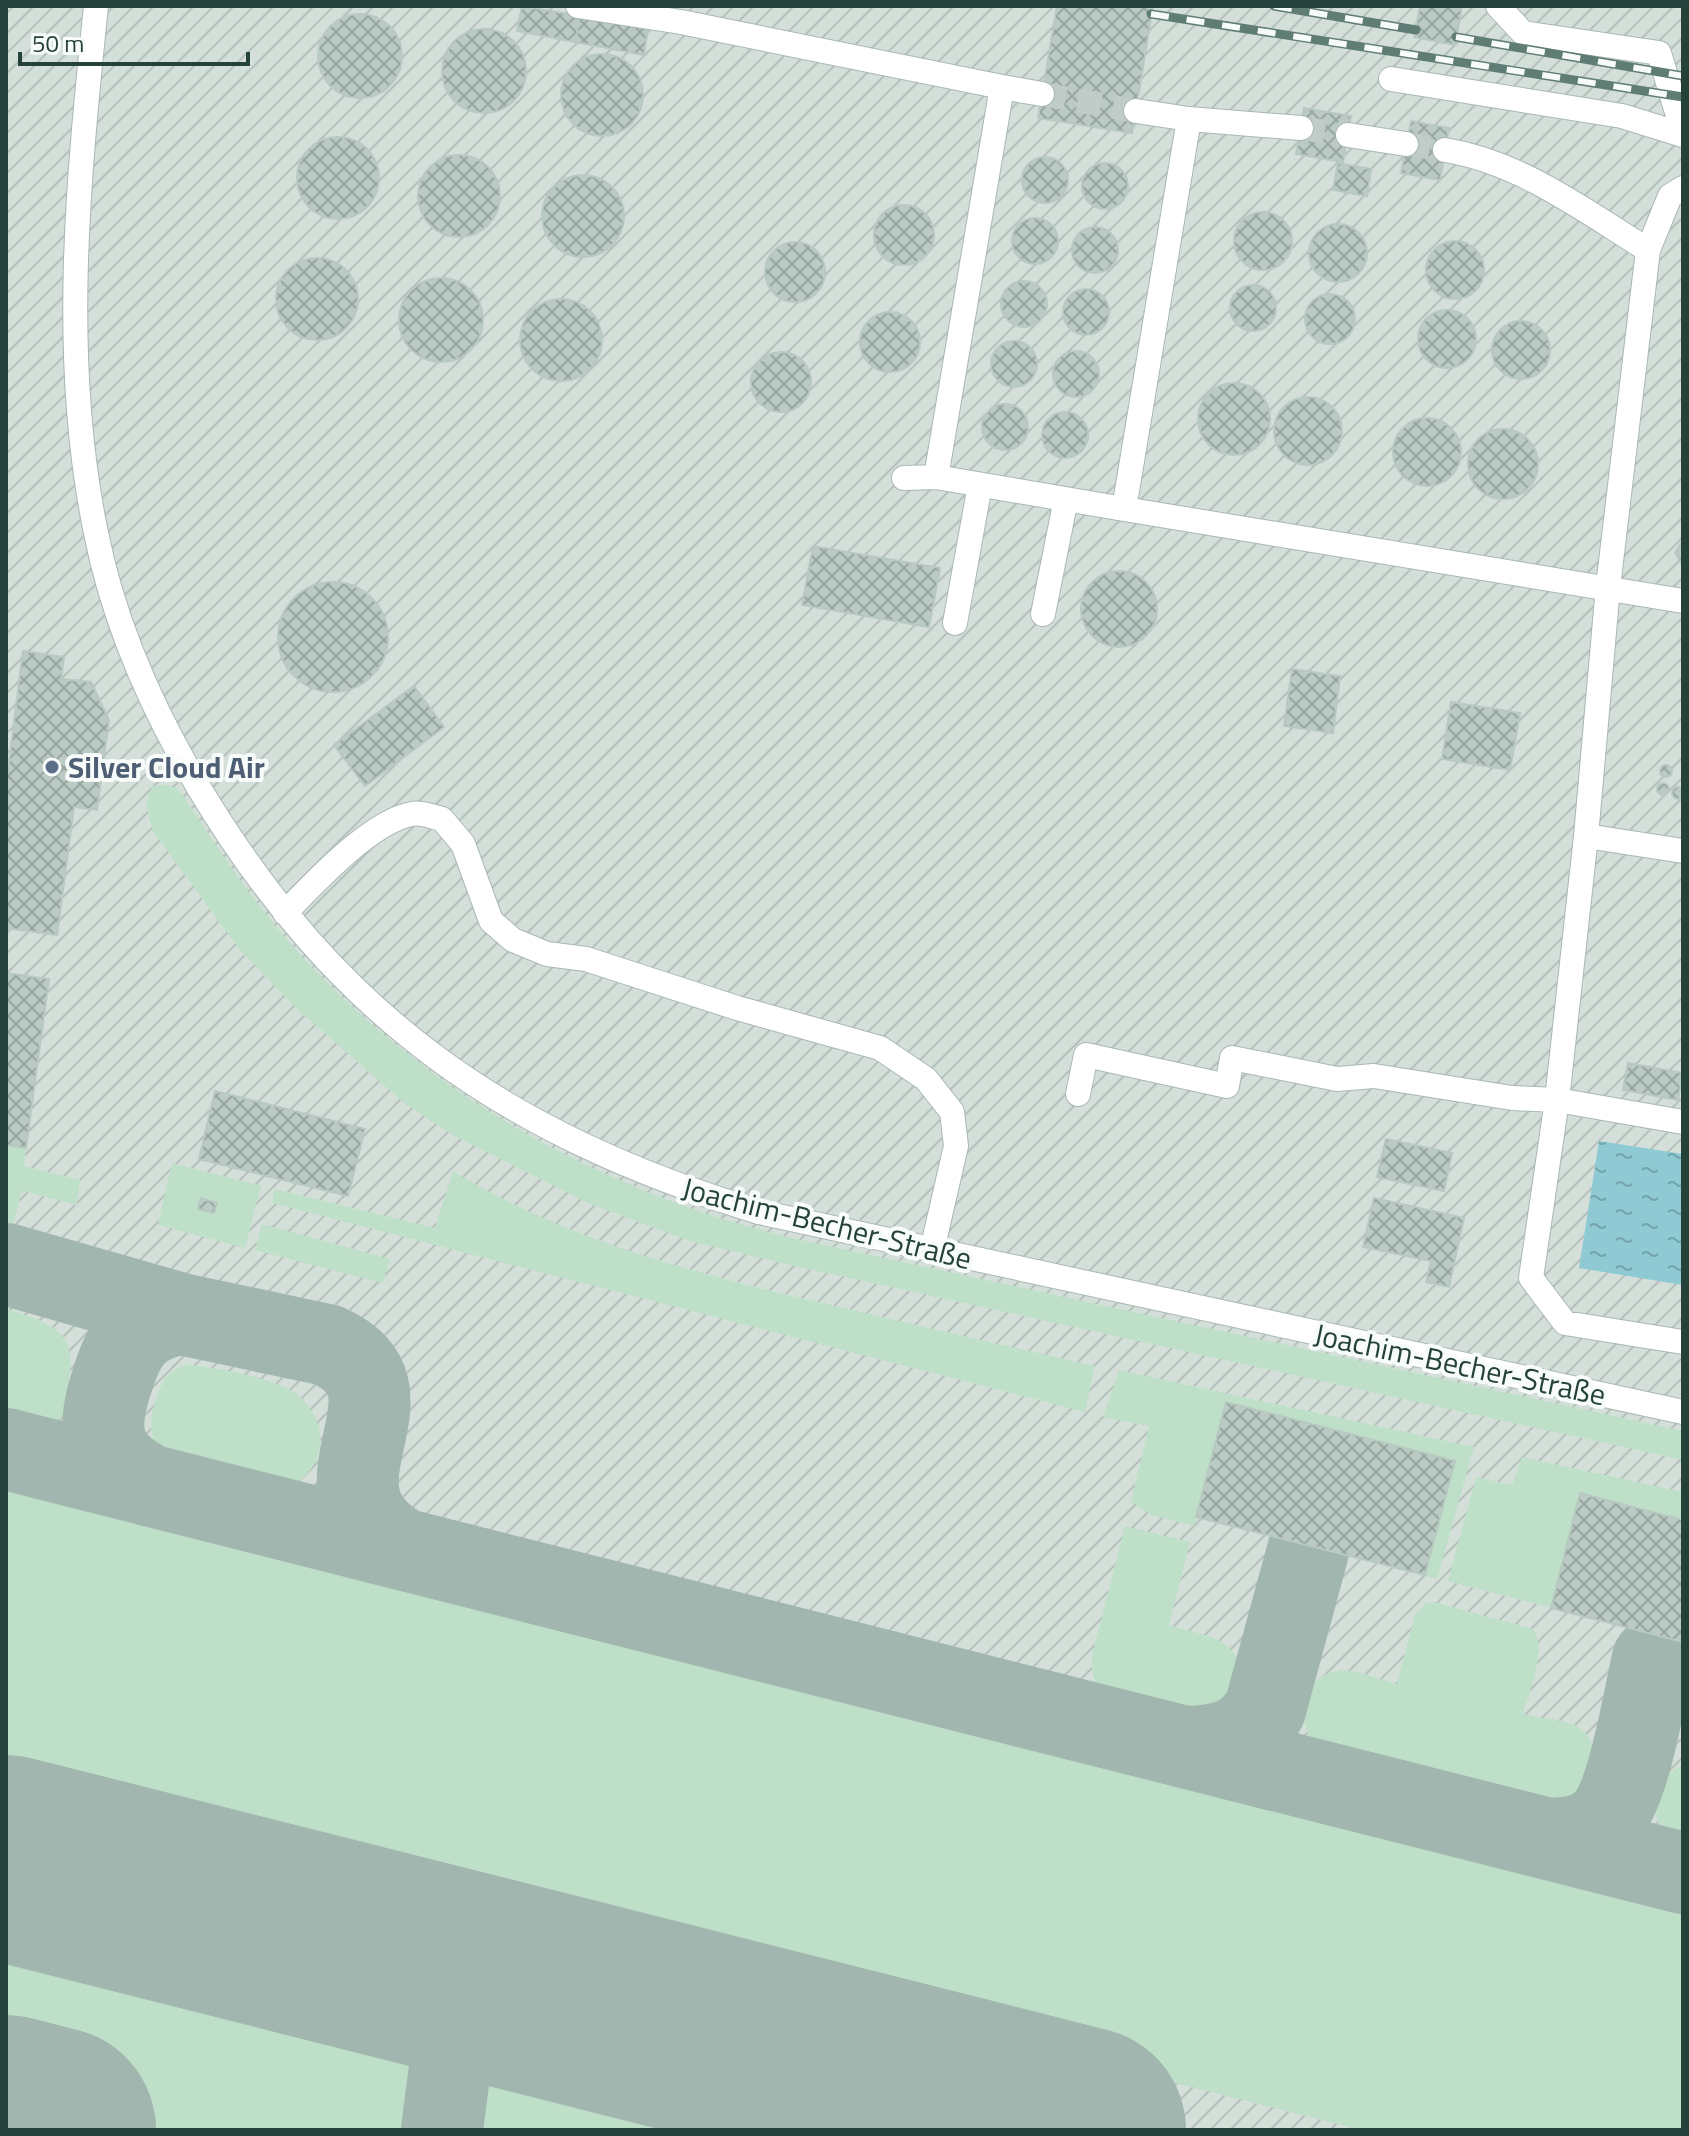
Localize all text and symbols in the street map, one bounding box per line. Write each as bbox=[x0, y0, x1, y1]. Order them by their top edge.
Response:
scale bar bbox=[20, 16, 248, 66]
text: 50 m bbox=[32, 25, 84, 61]
place label: Silver Cloud Air bbox=[68, 744, 265, 790]
marker: Silver Cloud Air bbox=[43, 758, 61, 776]
street label: Joachim-Becher-Straße bbox=[677, 1165, 977, 1281]
street label: Joachim-Becher-Straße bbox=[1310, 1311, 1610, 1417]

